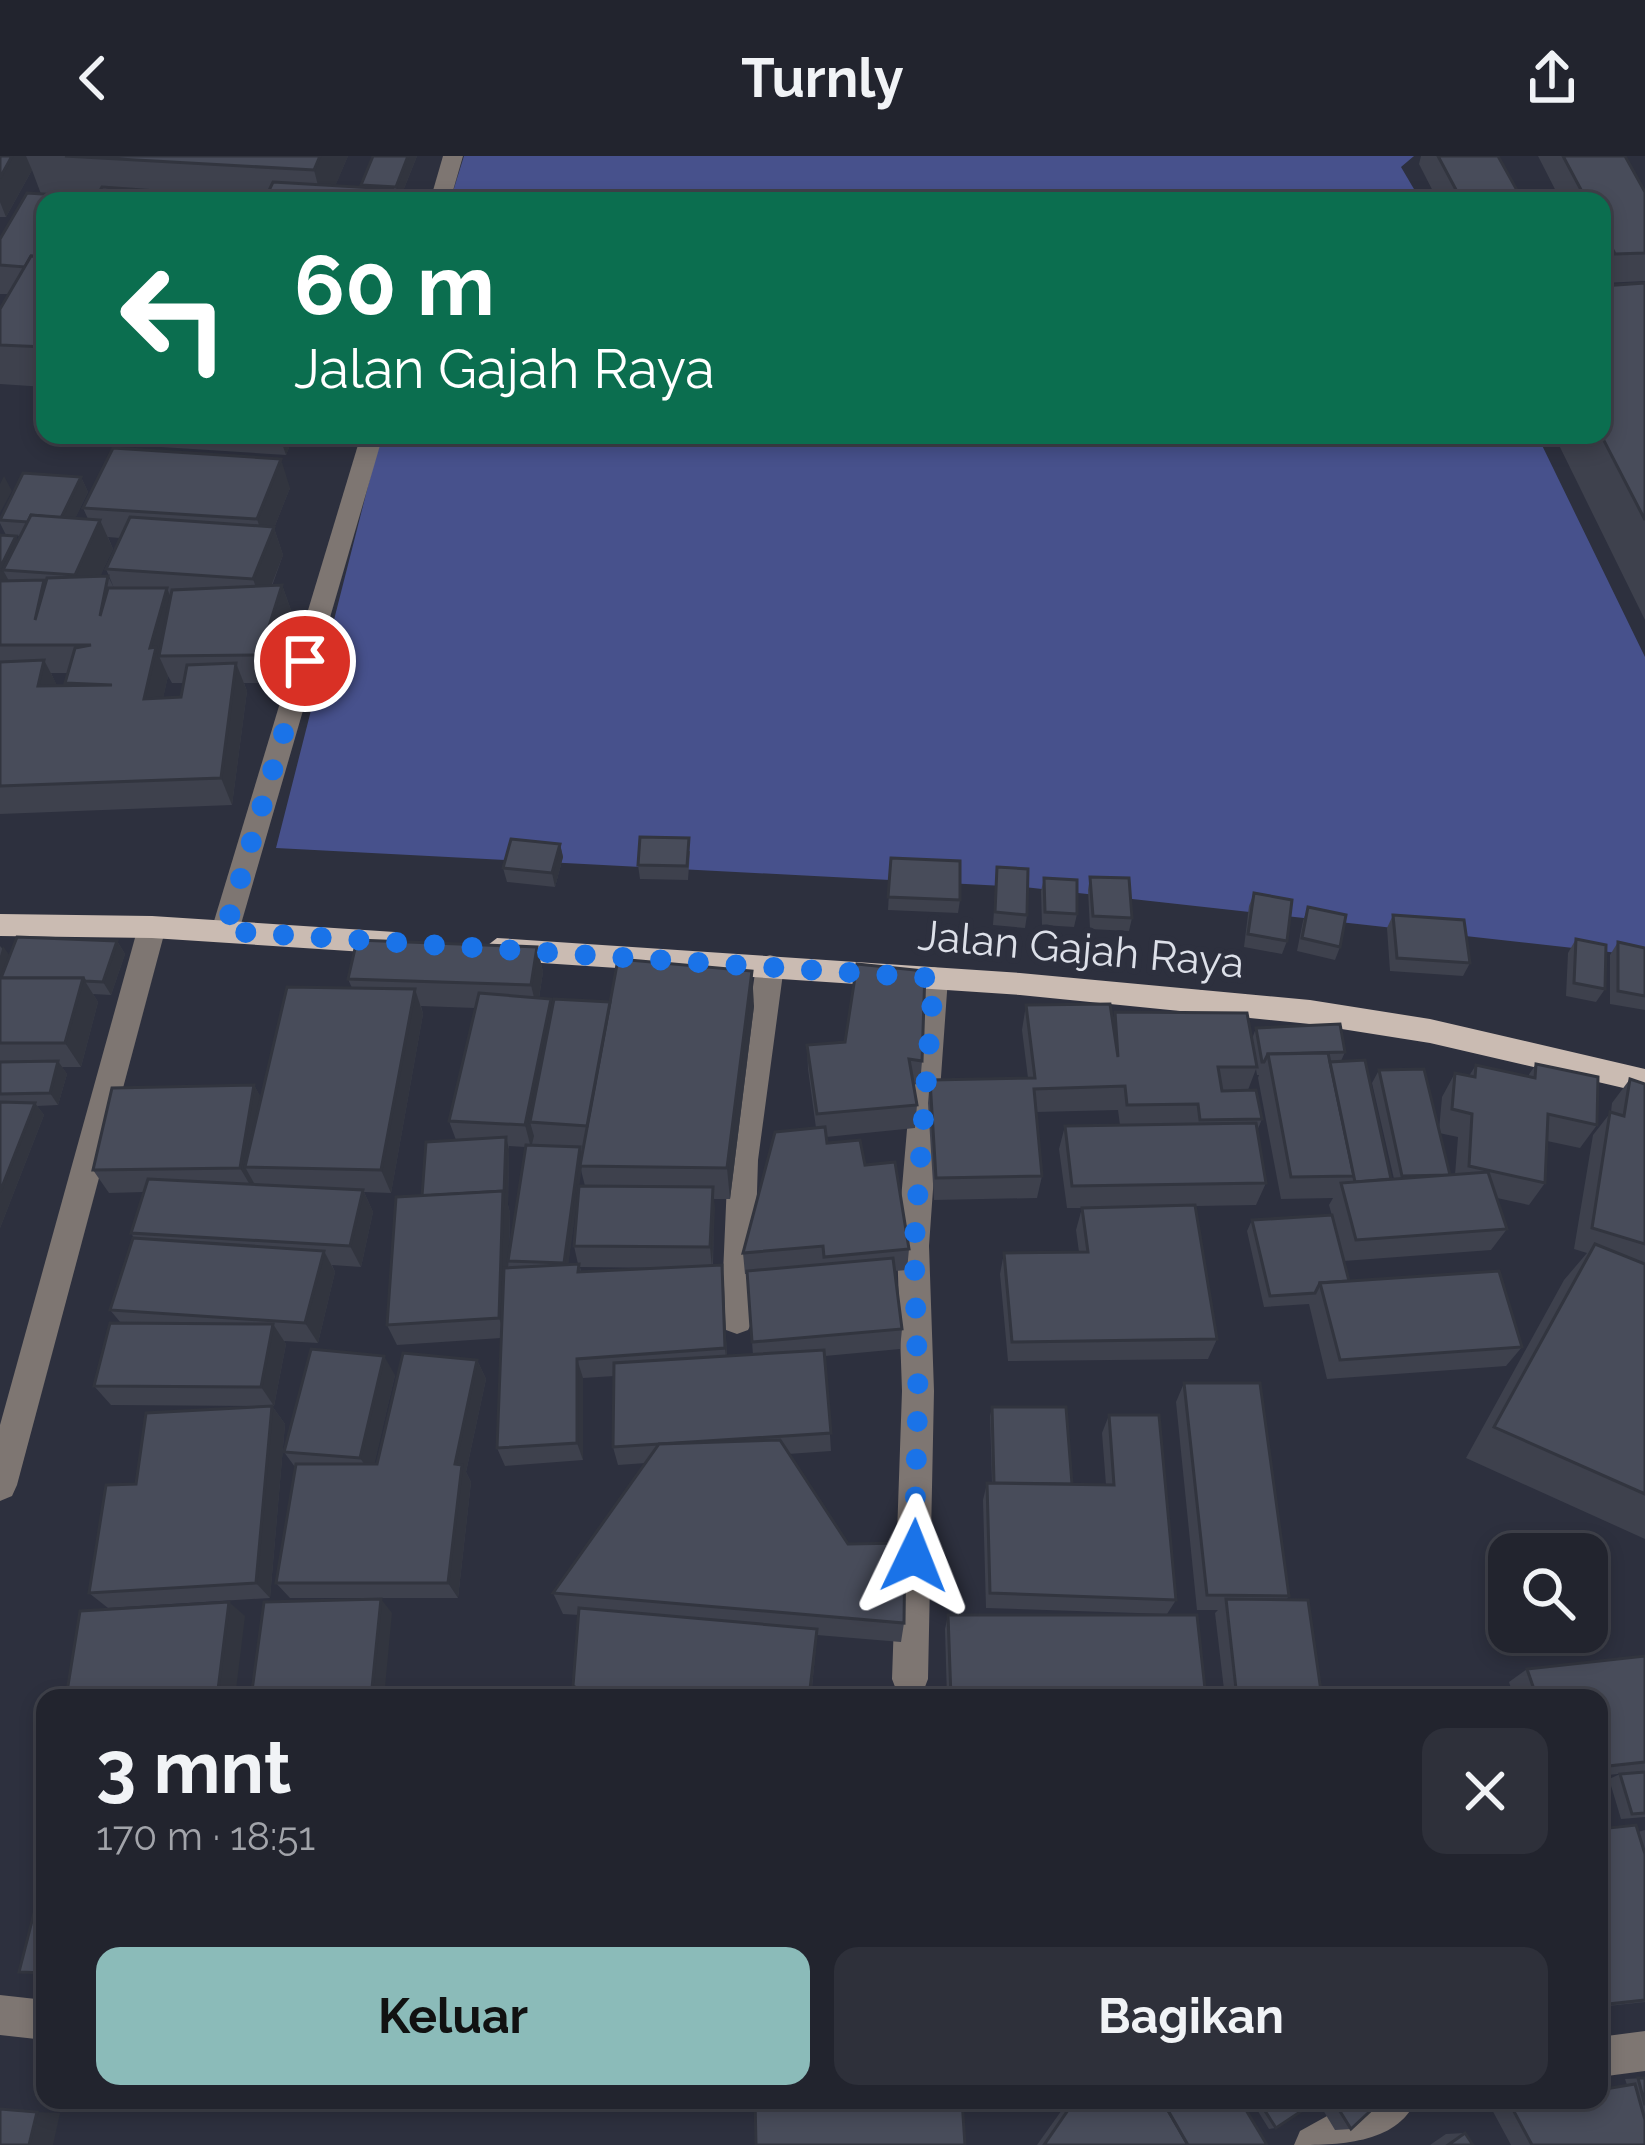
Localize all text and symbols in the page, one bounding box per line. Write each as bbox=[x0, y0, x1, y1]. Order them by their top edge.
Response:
icon: back bbox=[60, 45, 126, 111]
icon: share bbox=[1519, 45, 1585, 111]
text: Turnly bbox=[741, 46, 904, 110]
text: 60 m bbox=[294, 236, 495, 335]
icon: left bbox=[96, 240, 252, 396]
text: Jalan Gajah Raya bbox=[294, 337, 715, 401]
pin bbox=[254, 610, 356, 712]
icon: arrive bbox=[272, 628, 338, 694]
street label: Jalan Gajah Raya bbox=[916, 910, 1246, 988]
position arrow bbox=[851, 1493, 977, 1619]
map controls bbox=[1488, 1533, 1608, 1653]
button: search bbox=[1488, 1533, 1608, 1653]
text: 3 mnt bbox=[96, 1725, 291, 1810]
button: close bbox=[1422, 1728, 1548, 1854]
text: 170 m · 18:51 bbox=[96, 1813, 315, 1859]
button: Keluar bbox=[96, 1947, 810, 2085]
button: Bagikan bbox=[834, 1947, 1548, 2085]

